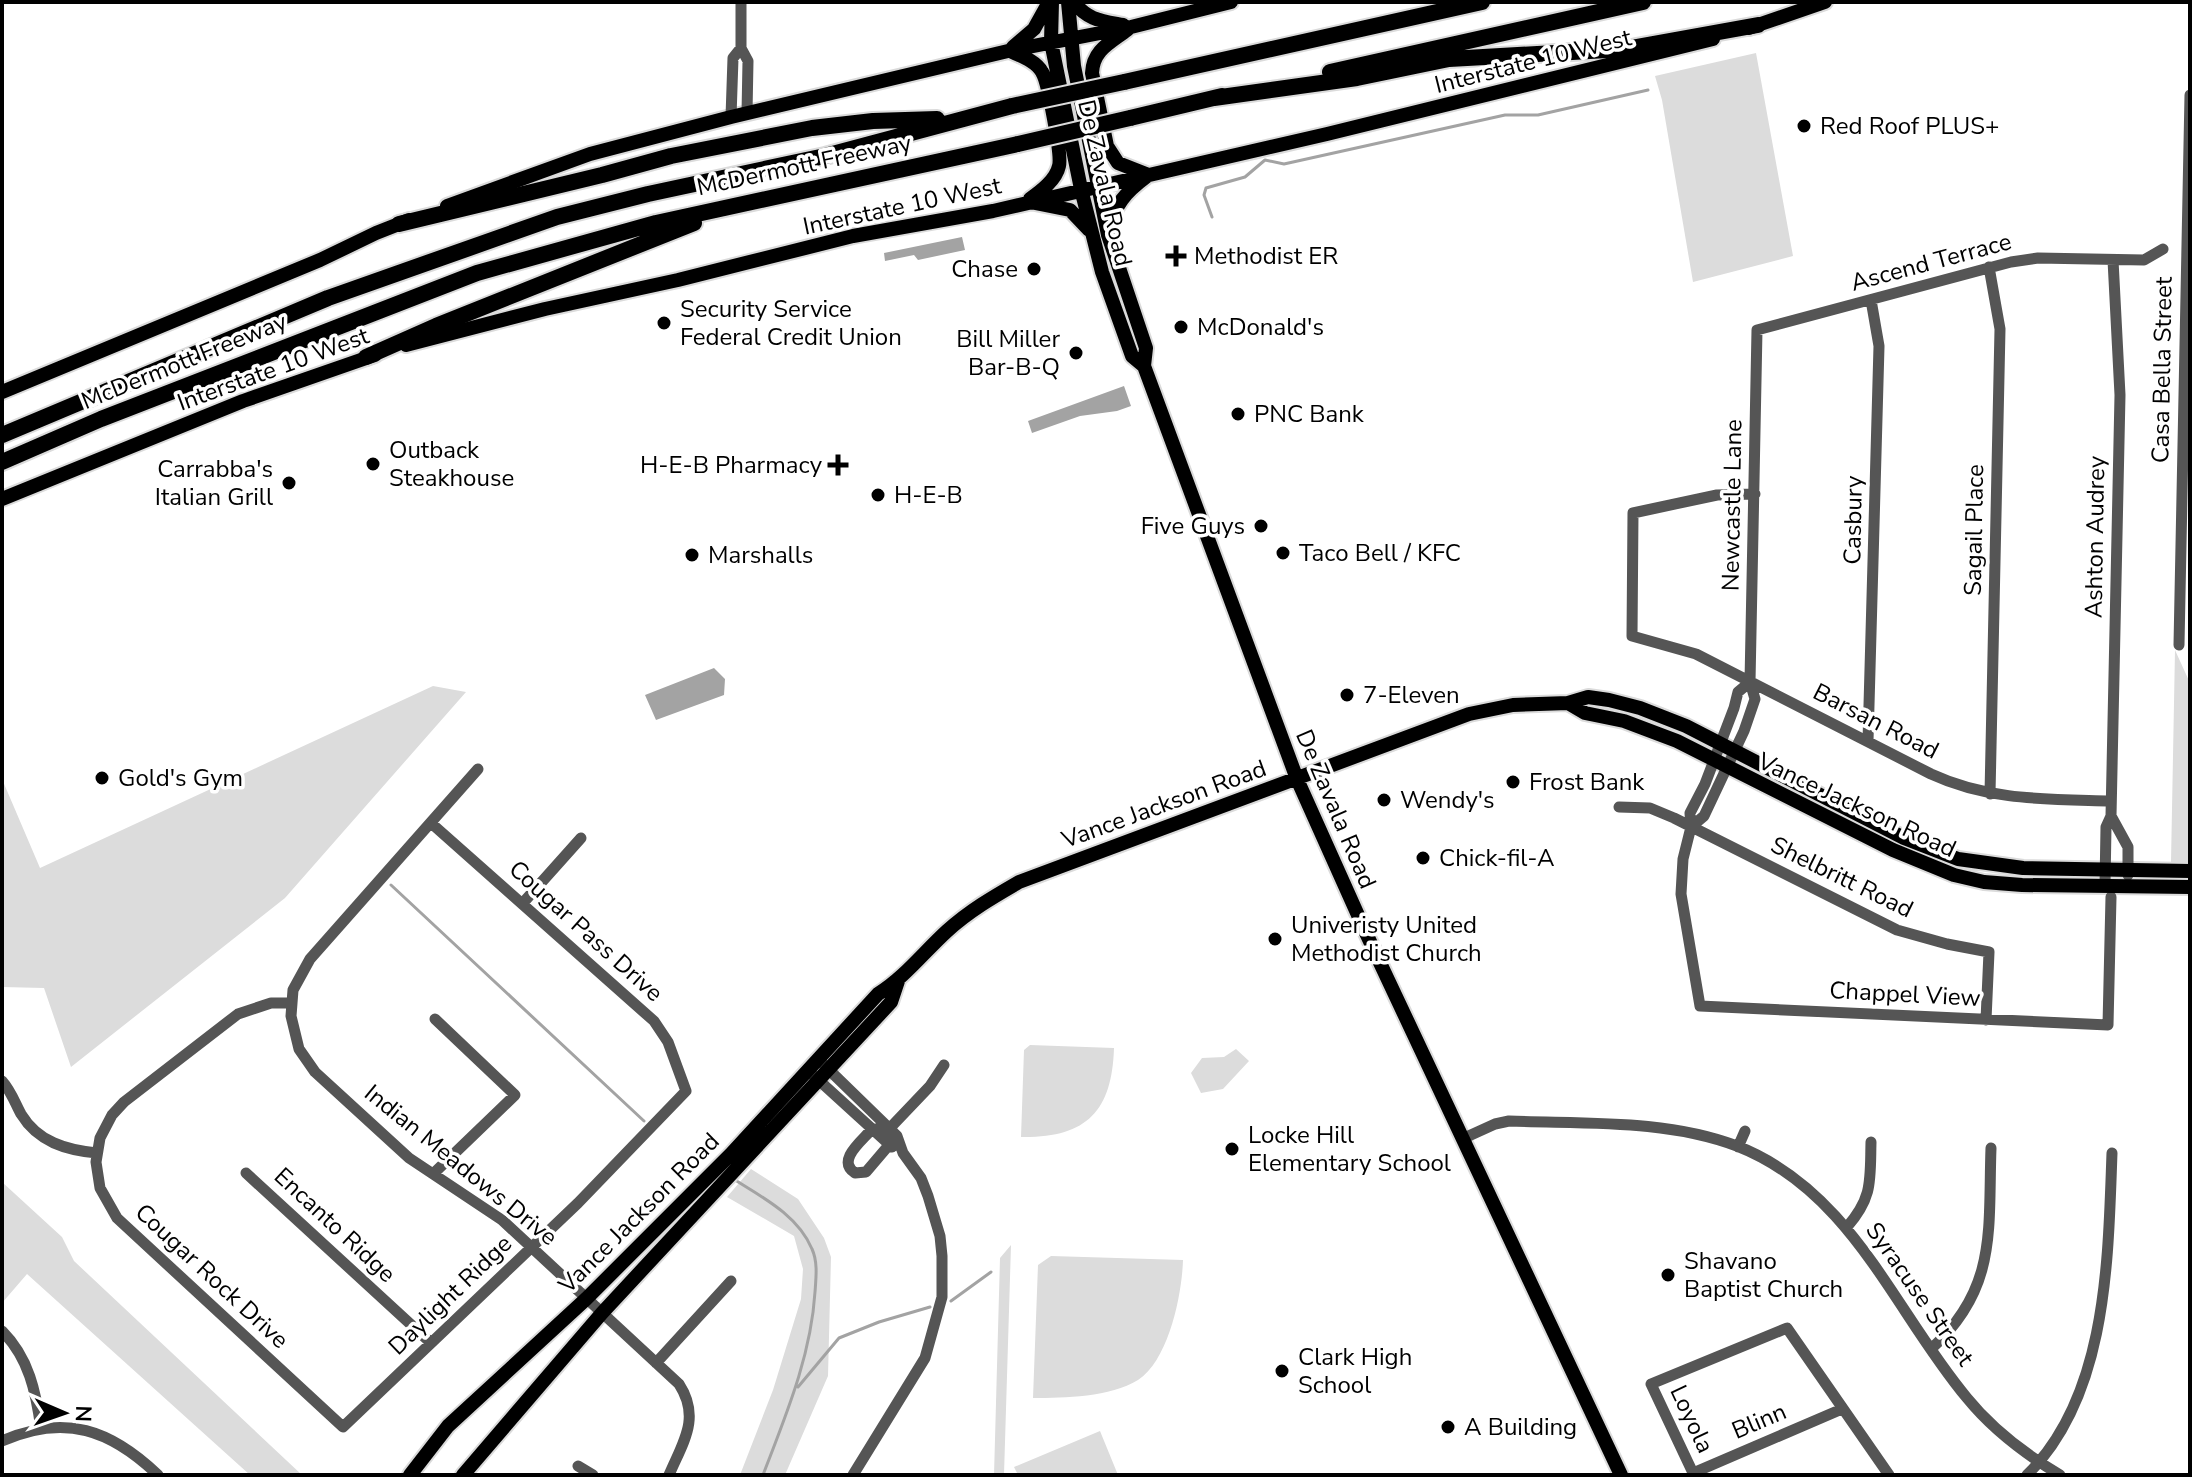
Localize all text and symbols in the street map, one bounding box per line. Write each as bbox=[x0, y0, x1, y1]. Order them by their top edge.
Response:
street label: Interstate 10 West bbox=[1431, 21, 1635, 101]
street label: De Zavala Road bbox=[1070, 97, 1140, 269]
place label: Red Roof PLUS+ bbox=[1820, 110, 1999, 142]
marker: Red Roof PLUS+ bbox=[1795, 117, 1813, 135]
street label: McDermott Freeway bbox=[694, 126, 915, 203]
street label: Interstate 10 West bbox=[800, 169, 1005, 243]
street label: Ascend Terrace bbox=[1847, 225, 2015, 299]
place label: Methodist ER bbox=[1194, 240, 1338, 272]
marker: Methodist ER bbox=[1165, 245, 1187, 267]
place label: Chase bbox=[951, 253, 1018, 285]
marker: Chase bbox=[1025, 260, 1043, 278]
street label: Casa Bella Street bbox=[2144, 276, 2180, 464]
place label: Security Service Federal Credit Union bbox=[680, 293, 902, 353]
street label: McDermott Freeway bbox=[77, 305, 292, 417]
place label: McDonald's bbox=[1197, 311, 1324, 343]
marker: Security Service Federal Credit Union bbox=[655, 314, 673, 332]
marker: McDonald's bbox=[1172, 318, 1190, 336]
street label: Interstate 10 West bbox=[173, 319, 374, 419]
place label: Bill Miller Bar-B-Q bbox=[956, 323, 1060, 383]
marker: Bill Miller Bar-B-Q bbox=[1067, 344, 1085, 362]
place label: PNC Bank bbox=[1254, 398, 1365, 430]
marker: PNC Bank bbox=[1229, 405, 1247, 423]
street label: Newcastle Lane bbox=[1715, 419, 1749, 591]
place label: Outback Steakhouse bbox=[389, 434, 514, 494]
place label: H-E-B Pharmacy bbox=[640, 449, 823, 481]
place label: Carrabba's Italian Grill bbox=[155, 453, 273, 513]
marker: Outback Steakhouse bbox=[364, 455, 382, 473]
street label: Ashton Audrey bbox=[2078, 455, 2112, 618]
marker: H-E-B Pharmacy bbox=[829, 456, 847, 474]
street label: Sagail Place bbox=[1957, 464, 1991, 596]
marker: Carrabba's Italian Grill bbox=[280, 474, 298, 492]
street label: Casbury bbox=[1836, 475, 1870, 565]
place label: H-E-B bbox=[894, 479, 963, 511]
marker: H-E-B bbox=[869, 486, 887, 504]
place label: Five Guys bbox=[1141, 510, 1245, 542]
marker: Five Guys bbox=[1252, 517, 1270, 535]
place label: Taco Bell / KFC bbox=[1299, 537, 1461, 569]
place label: Marshalls bbox=[708, 539, 813, 571]
marker: Taco Bell / KFC bbox=[1274, 544, 1292, 562]
marker: Marshalls bbox=[683, 546, 701, 564]
street label: Barsan Road bbox=[1808, 676, 1944, 766]
place label: 7-Eleven bbox=[1363, 679, 1460, 711]
marker: 7-Eleven bbox=[1338, 686, 1356, 704]
street label: De Zavala Road bbox=[1288, 725, 1384, 893]
street label: Vance Jackson Road bbox=[1752, 745, 1961, 865]
street label: Vance Jackson Road bbox=[1056, 752, 1271, 856]
place label: Gold's Gym bbox=[118, 762, 243, 794]
place label: Frost Bank bbox=[1529, 766, 1645, 798]
marker: Gold's Gym bbox=[93, 769, 111, 787]
marker: Frost Bank bbox=[1504, 773, 1522, 791]
place label: Wendy's bbox=[1400, 784, 1495, 816]
marker: Wendy's bbox=[1375, 791, 1393, 809]
street label: Shelbritt Road bbox=[1765, 829, 1919, 925]
place label: Chick-fil-A bbox=[1439, 842, 1555, 874]
marker: Chick-fil-A bbox=[1414, 849, 1432, 867]
street label: Cougar Pass Drive bbox=[502, 853, 670, 1009]
place label: Univeristy United Methodist Church bbox=[1291, 909, 1482, 969]
marker: Univeristy United Methodist Church bbox=[1266, 930, 1284, 948]
street label: Chappel View bbox=[1829, 974, 1981, 1014]
street label: Indian Meadows Drive bbox=[358, 1077, 564, 1253]
place label: Locke Hill Elementary School bbox=[1248, 1119, 1451, 1179]
street label: Vance Jackson Road bbox=[551, 1126, 726, 1301]
marker: Locke Hill Elementary School bbox=[1223, 1140, 1241, 1158]
street label: Encanto Ridge bbox=[267, 1160, 403, 1290]
street label: Cougar Rock Drive bbox=[128, 1196, 296, 1356]
street label: Syracuse Street bbox=[1859, 1216, 1982, 1373]
street label: Daylight Ridge bbox=[381, 1228, 519, 1362]
place label: Shavano Baptist Church bbox=[1684, 1245, 1843, 1305]
marker: Shavano Baptist Church bbox=[1659, 1266, 1677, 1284]
place label: Clark High School bbox=[1298, 1341, 1412, 1401]
marker: Clark High School bbox=[1273, 1362, 1291, 1380]
north arrow bbox=[24, 1373, 104, 1453]
street label: Loyola bbox=[1662, 1380, 1722, 1458]
street label: Blinn bbox=[1727, 1395, 1791, 1447]
text: N bbox=[68, 1405, 98, 1422]
place label: A Building bbox=[1464, 1411, 1577, 1443]
marker: A Building bbox=[1439, 1418, 1457, 1436]

